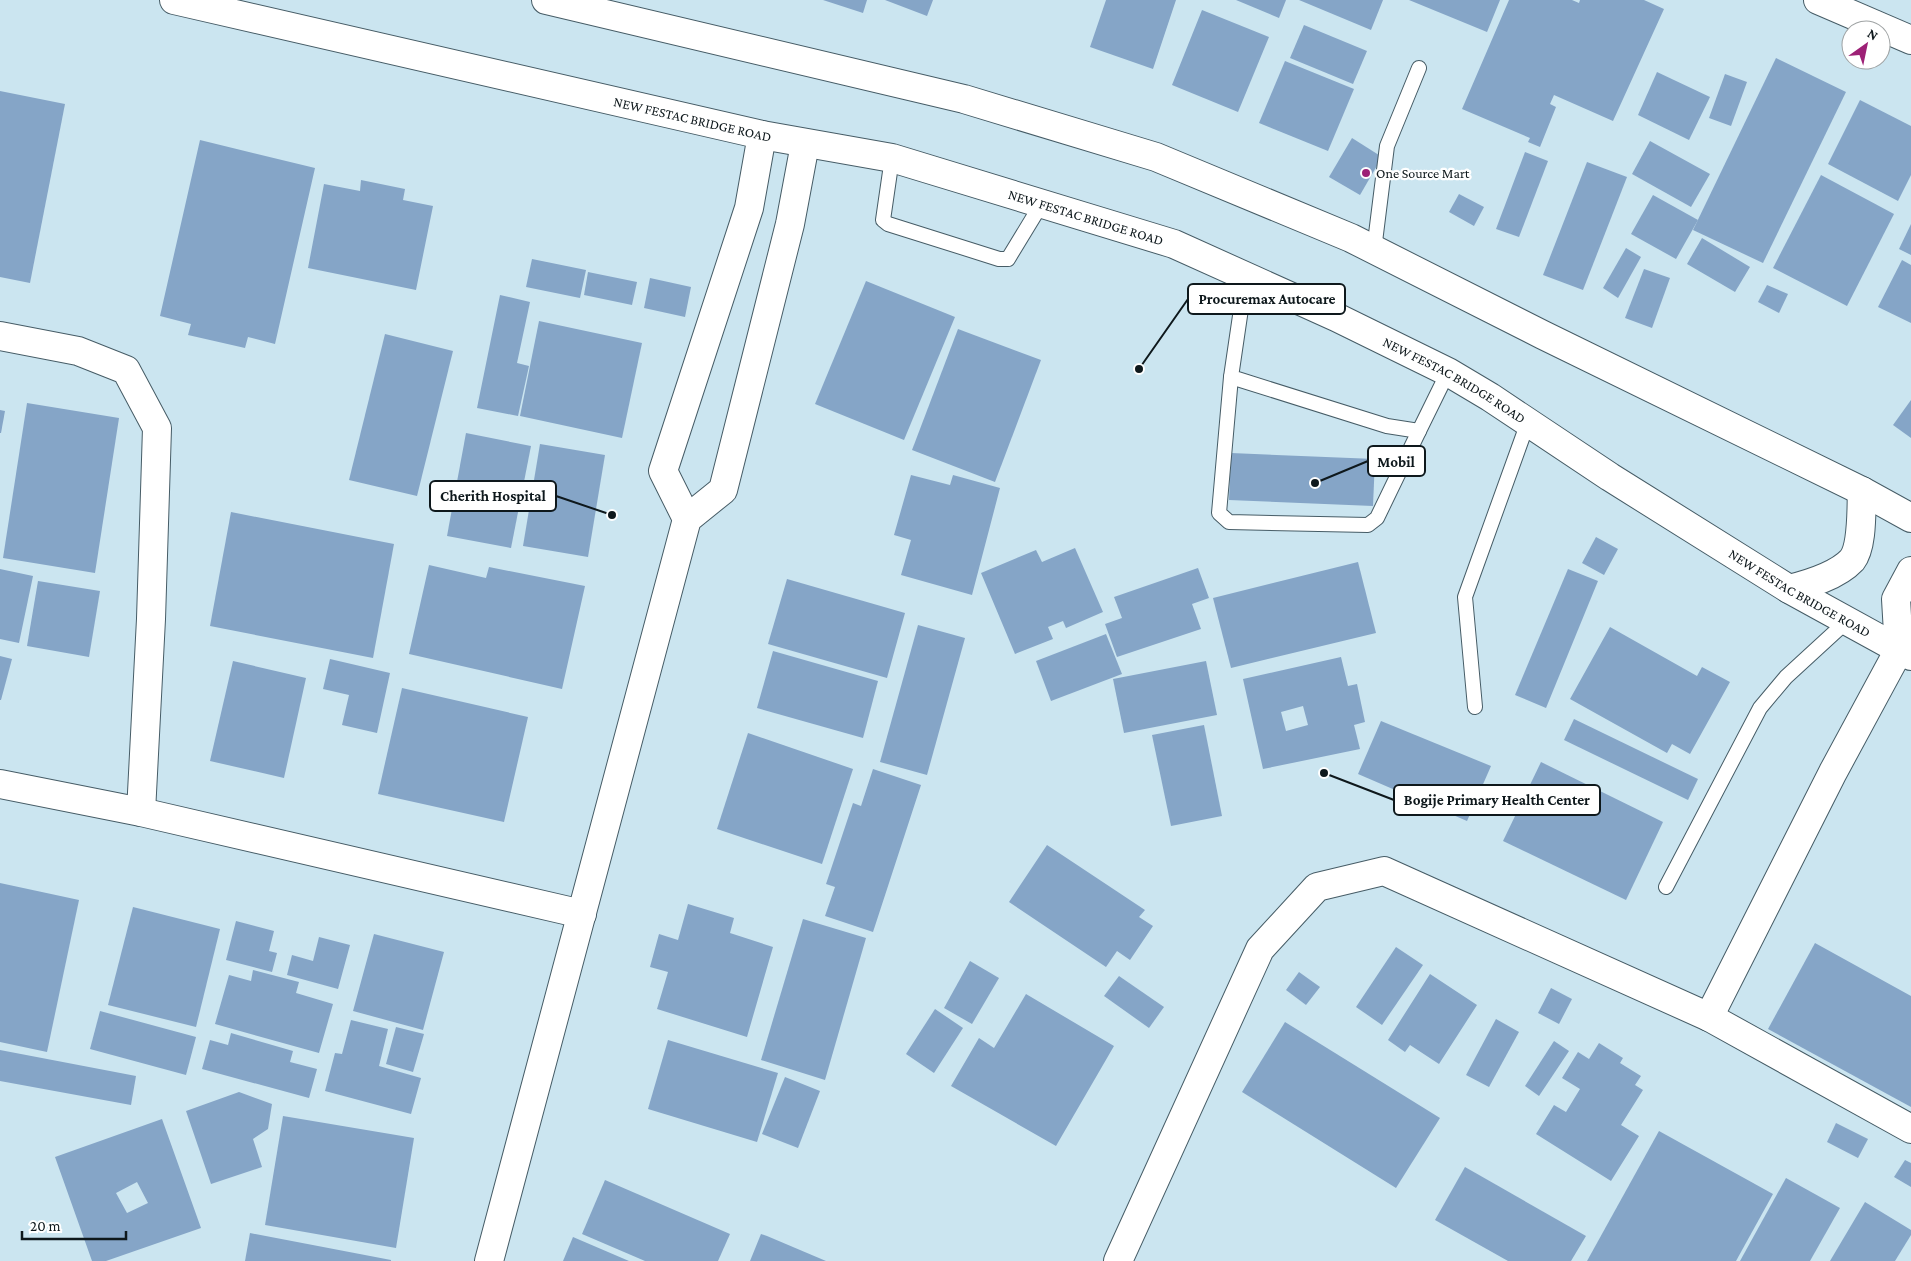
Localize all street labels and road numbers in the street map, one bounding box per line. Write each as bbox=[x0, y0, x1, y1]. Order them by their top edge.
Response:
street label: NEW FESTAC BRIDGE ROAD bbox=[612, 93, 773, 145]
street label: NEW FESTAC BRIDGE ROAD bbox=[1006, 186, 1165, 248]
street label: NEW FESTAC BRIDGE ROAD bbox=[1380, 333, 1529, 427]
street label: NEW FESTAC BRIDGE ROAD bbox=[1726, 545, 1873, 640]

